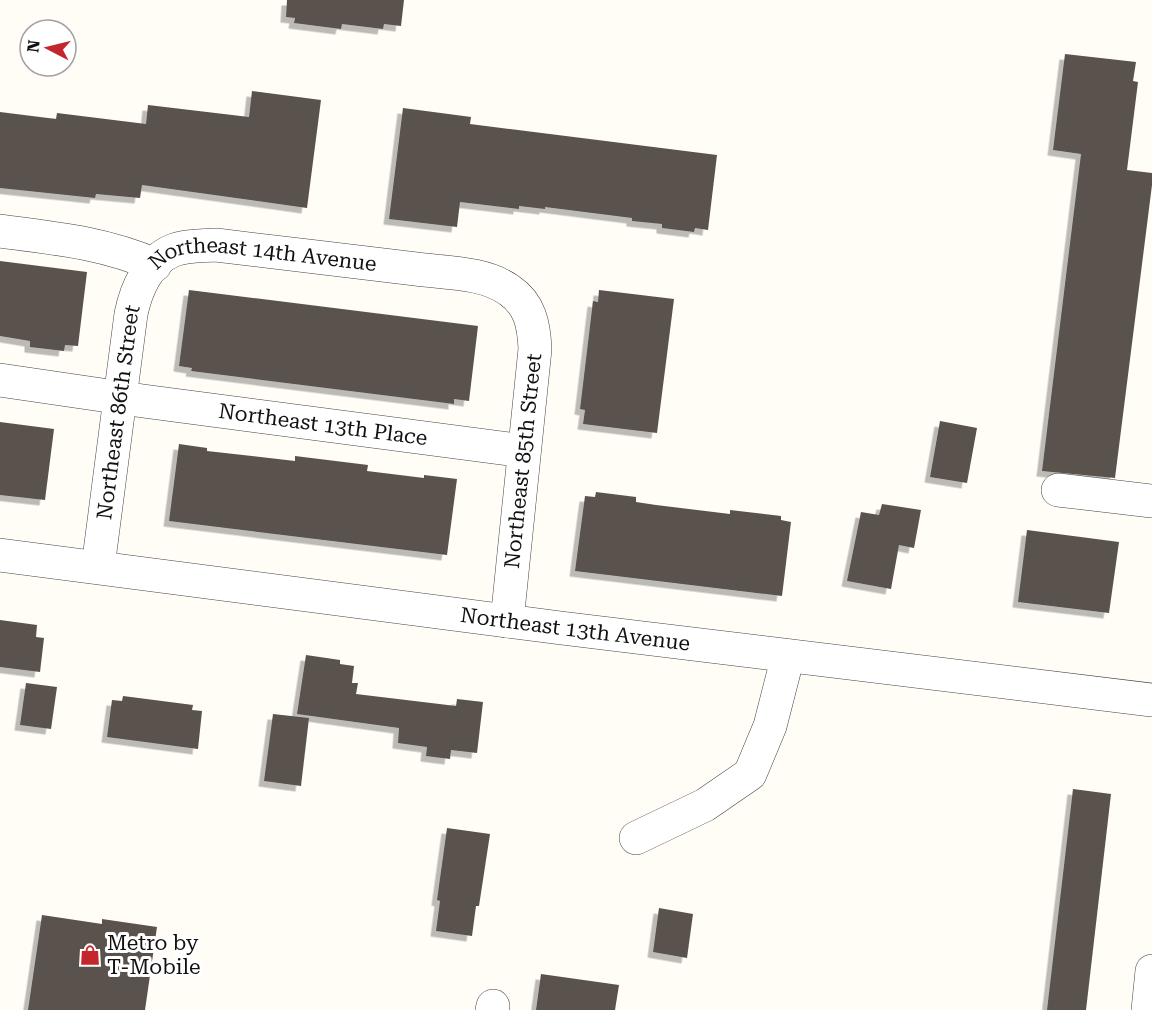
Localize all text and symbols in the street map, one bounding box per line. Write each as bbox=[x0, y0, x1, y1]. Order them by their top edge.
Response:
north arrow bbox=[18, 18, 78, 78]
text: N bbox=[23, 39, 44, 54]
street label: Northeast 14th Avenue bbox=[144, 233, 378, 276]
street label: Northeast 86th Street bbox=[92, 302, 145, 521]
street label: Northeast 85th Street bbox=[500, 352, 546, 570]
street label: Northeast 13th Place bbox=[217, 399, 429, 450]
street label: Northeast 13th Avenue bbox=[459, 603, 692, 656]
place label: Metro by T-Mobile bbox=[107, 931, 200, 979]
shop icon: Metro by T-Mobile bbox=[78, 943, 102, 967]

